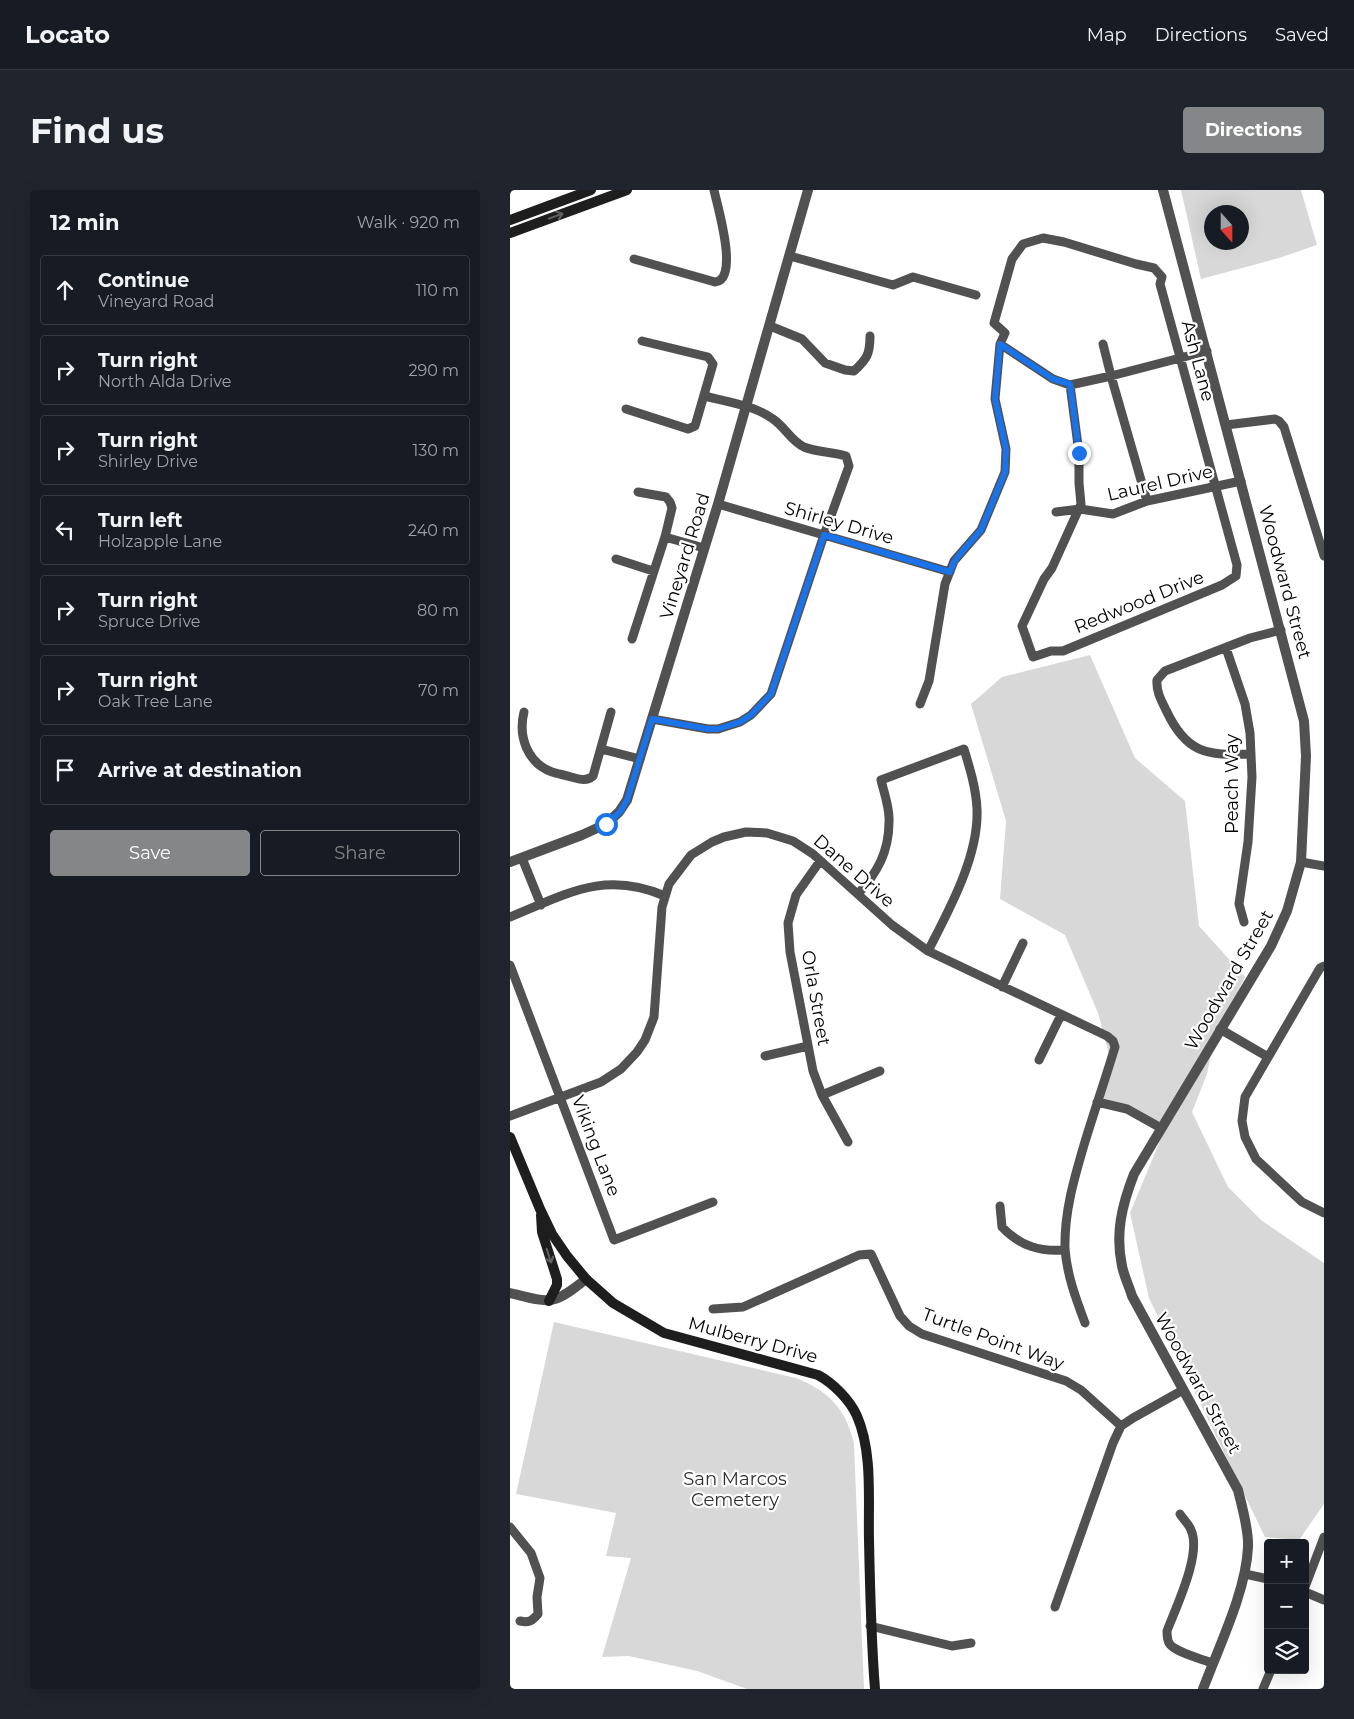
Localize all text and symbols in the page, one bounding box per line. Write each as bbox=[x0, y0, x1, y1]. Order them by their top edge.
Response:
text: Locato bbox=[25, 20, 110, 49]
text: Map bbox=[1087, 24, 1127, 46]
text: Directions bbox=[1155, 24, 1247, 46]
text: Saved bbox=[1275, 24, 1329, 46]
button: Directions bbox=[1183, 107, 1324, 153]
text: Find us bbox=[30, 109, 164, 152]
north arrow bbox=[1204, 205, 1249, 250]
text: 12 min bbox=[50, 210, 119, 235]
one-way arrow bbox=[548, 211, 563, 221]
text: Walk · 920 m bbox=[357, 213, 460, 232]
text: Continue bbox=[98, 269, 189, 292]
icon: ahead bbox=[51, 276, 79, 304]
text: 110 m bbox=[416, 281, 459, 300]
text: Vineyard Road bbox=[98, 292, 214, 311]
street label: Ash Lane bbox=[1177, 318, 1219, 404]
text: Turn right bbox=[98, 349, 198, 372]
icon: right bbox=[51, 356, 79, 384]
text: 290 m bbox=[408, 361, 459, 380]
text: North Alda Drive bbox=[98, 372, 231, 391]
text: Turn right bbox=[98, 429, 198, 452]
icon: right bbox=[51, 436, 79, 464]
text: 130 m bbox=[412, 441, 459, 460]
route end bbox=[1068, 442, 1091, 465]
text: Shirley Drive bbox=[98, 452, 198, 471]
street label: Laurel Drive bbox=[1105, 460, 1215, 506]
street label: Vineyard Road bbox=[655, 490, 715, 622]
street label: Shirley Drive bbox=[782, 497, 896, 549]
street label: Woodward Street bbox=[1254, 503, 1316, 661]
text: Turn left bbox=[98, 509, 183, 532]
icon: left bbox=[51, 516, 79, 544]
text: 240 m bbox=[408, 521, 459, 540]
text: Holzapple Lane bbox=[98, 532, 222, 551]
street label: Redwood Drive bbox=[1071, 566, 1207, 638]
text: Turn right bbox=[98, 589, 198, 612]
icon: right bbox=[51, 596, 79, 624]
text: 80 m bbox=[417, 601, 459, 620]
text: Spruce Drive bbox=[98, 612, 201, 631]
text: Turn right bbox=[98, 669, 198, 692]
icon: right bbox=[51, 676, 79, 704]
text: 70 m bbox=[418, 681, 459, 700]
text: Oak Tree Lane bbox=[98, 692, 213, 711]
street label: Peach Way bbox=[1221, 734, 1243, 834]
icon: arrive bbox=[51, 756, 79, 784]
text: Arrive at destination bbox=[98, 759, 302, 782]
route start bbox=[595, 813, 618, 836]
button: Save bbox=[50, 830, 250, 876]
button: Share bbox=[260, 830, 460, 876]
street label: Dane Drive bbox=[809, 830, 899, 912]
street label: Woodward Street bbox=[1180, 906, 1278, 1054]
street label: Orla Street bbox=[797, 948, 835, 1048]
street label: Viking Lane bbox=[567, 1092, 625, 1200]
one-way arrow bbox=[545, 1248, 555, 1264]
street label: Turtle Point Way bbox=[919, 1303, 1067, 1375]
street label: Woodward Street bbox=[1150, 1308, 1246, 1458]
street label: Mulberry Drive bbox=[686, 1312, 820, 1368]
park label: San Marcos Cemetery bbox=[683, 1468, 787, 1511]
map controls bbox=[1264, 1539, 1309, 1674]
button: + bbox=[1264, 1539, 1309, 1584]
button: − bbox=[1264, 1584, 1309, 1629]
button: layers bbox=[1264, 1629, 1309, 1674]

